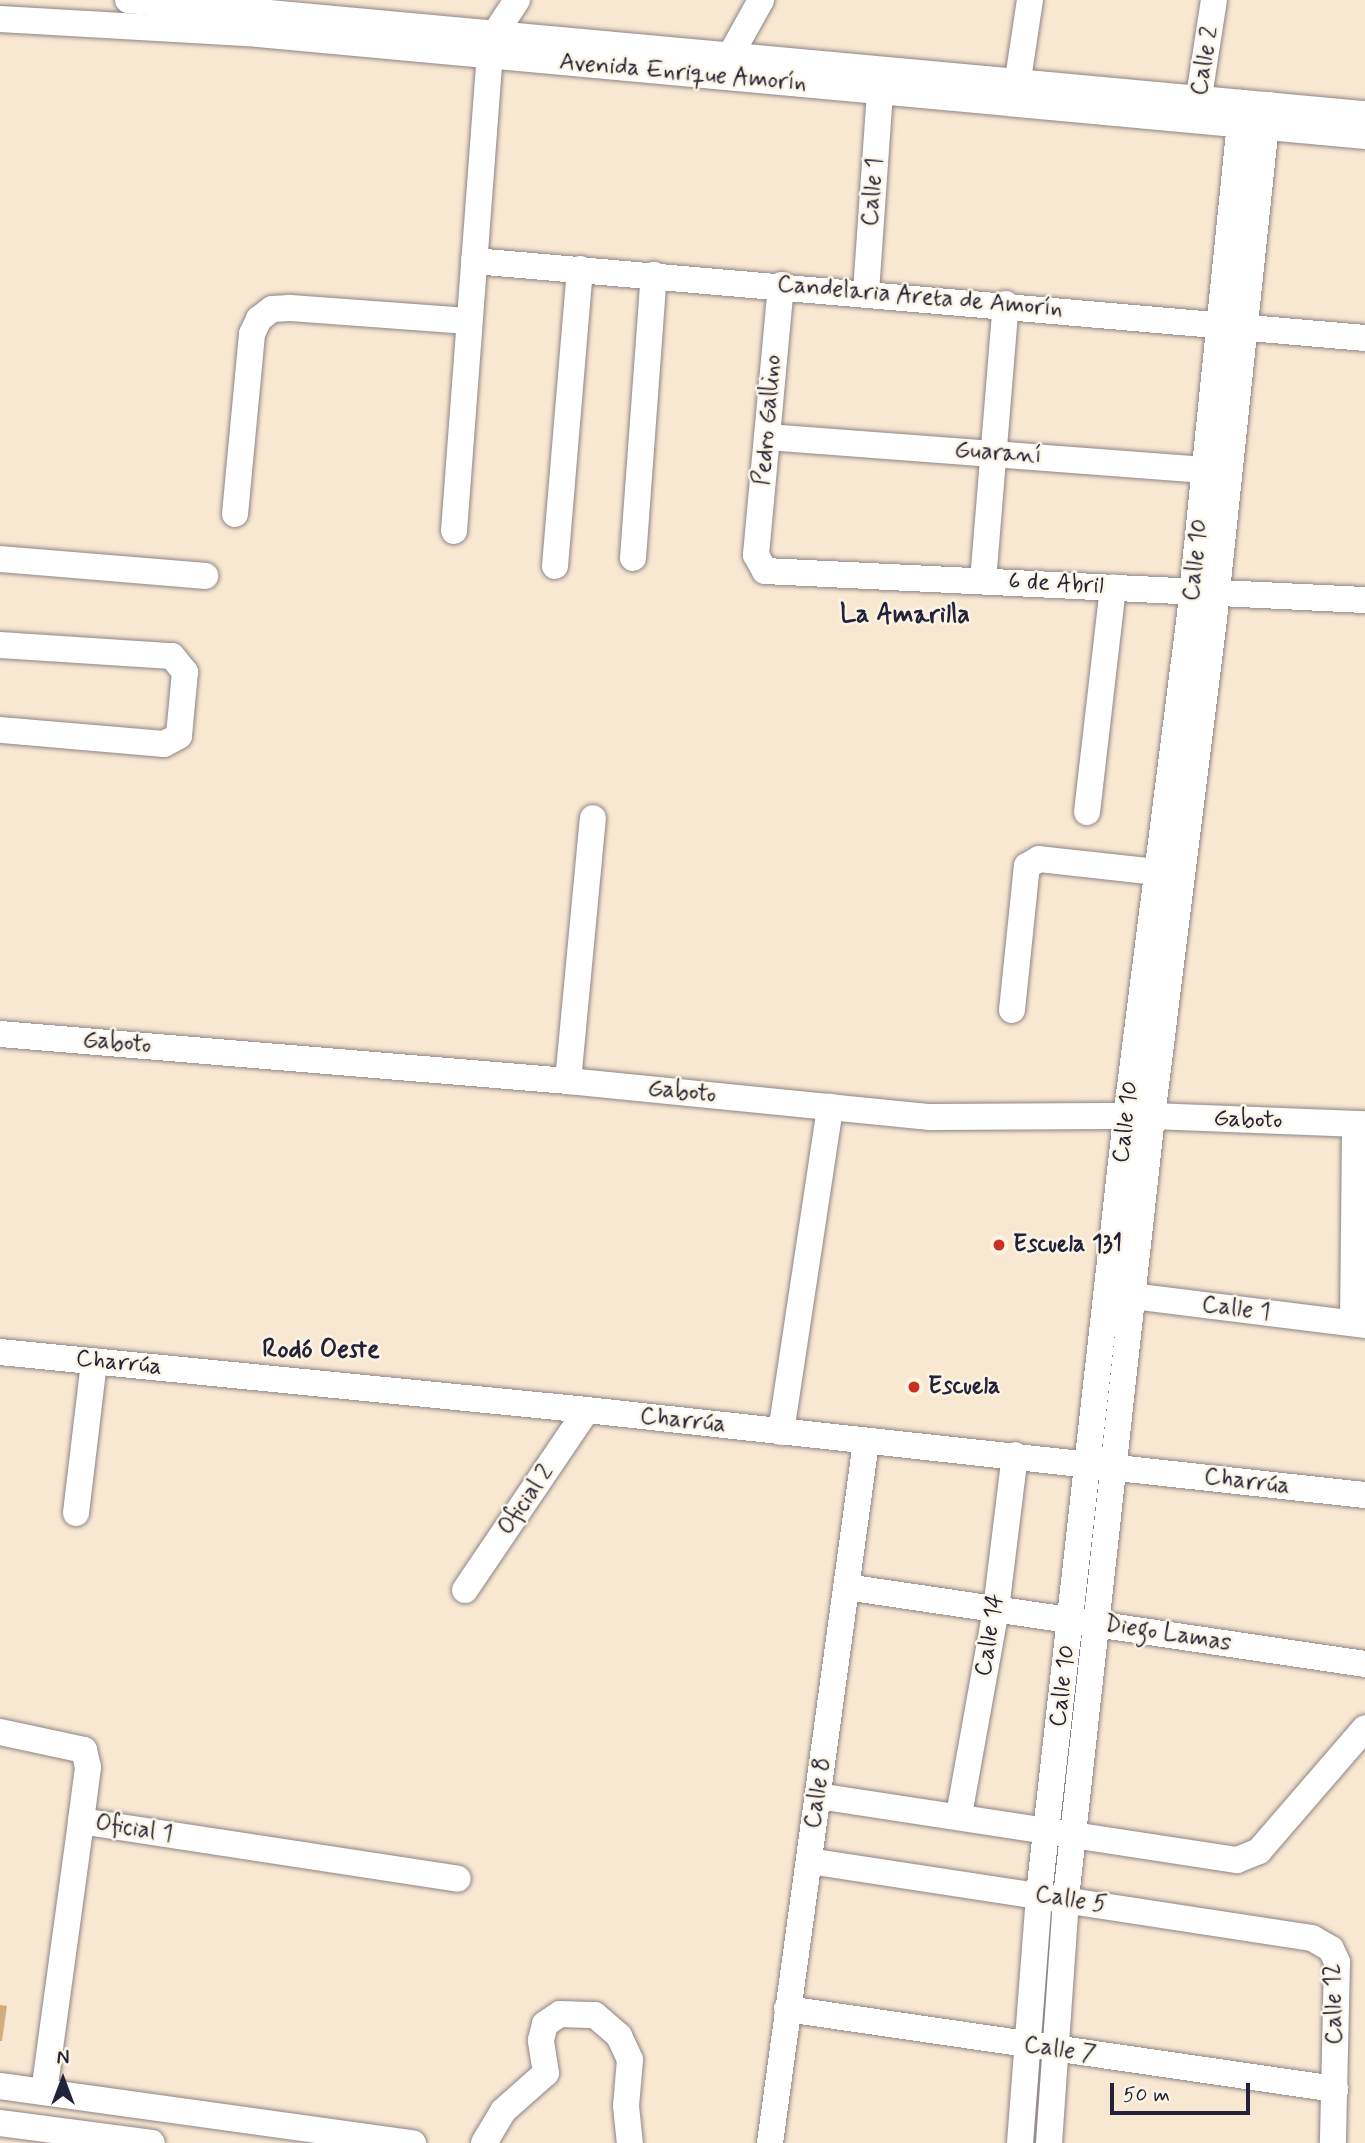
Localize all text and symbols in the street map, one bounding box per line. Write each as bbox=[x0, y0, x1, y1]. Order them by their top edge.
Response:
street label: Calle 2 bbox=[1185, 24, 1225, 98]
street label: Avenida Enrique Amorín bbox=[559, 48, 807, 98]
street label: Calle 1 bbox=[856, 157, 890, 227]
street label: Candelaria Areta de Amorín bbox=[775, 270, 1065, 324]
street label: Pedro Gallino bbox=[748, 353, 788, 487]
street label: Guaraní bbox=[953, 436, 1043, 470]
street label: Calle 10 bbox=[1177, 517, 1215, 603]
street label: 6 de Abril bbox=[1007, 567, 1105, 601]
district label: La Amarilla bbox=[841, 600, 969, 632]
street label: Gaboto bbox=[81, 1026, 153, 1060]
street label: Gaboto bbox=[646, 1074, 718, 1110]
street label: Calle 10 bbox=[1107, 1079, 1145, 1165]
street label: Gaboto bbox=[1213, 1104, 1283, 1136]
place label: Escuela 131 bbox=[1013, 1231, 1122, 1259]
marker: Escuela 131 bbox=[991, 1237, 1007, 1253]
street label: Calle 1 bbox=[1200, 1291, 1272, 1327]
district label: Rodó Oeste bbox=[262, 1335, 380, 1367]
street label: Charrúa bbox=[75, 1344, 163, 1382]
place label: Escuela bbox=[928, 1373, 1000, 1401]
marker: Escuela bbox=[906, 1379, 922, 1395]
street label: Charrúa bbox=[639, 1402, 727, 1440]
street label: Oficial 2 bbox=[492, 1459, 560, 1541]
street label: Charrúa bbox=[1202, 1462, 1292, 1502]
street label: Calle 14 bbox=[969, 1592, 1011, 1678]
street label: Diego Lamas bbox=[1101, 1610, 1235, 1658]
street label: Calle 10 bbox=[1044, 1643, 1082, 1729]
street label: Calle 8 bbox=[799, 1756, 837, 1830]
street label: Oficial 1 bbox=[93, 1809, 175, 1849]
street label: Calle 5 bbox=[1033, 1880, 1109, 1920]
street label: Calle 12 bbox=[1318, 1963, 1350, 2045]
street label: Calle 7 bbox=[1022, 2031, 1098, 2069]
north arrow bbox=[28, 2045, 98, 2115]
text: N bbox=[57, 2046, 69, 2071]
scale bar bbox=[1113, 2070, 1253, 2114]
text: 50 m bbox=[1123, 2081, 1170, 2109]

